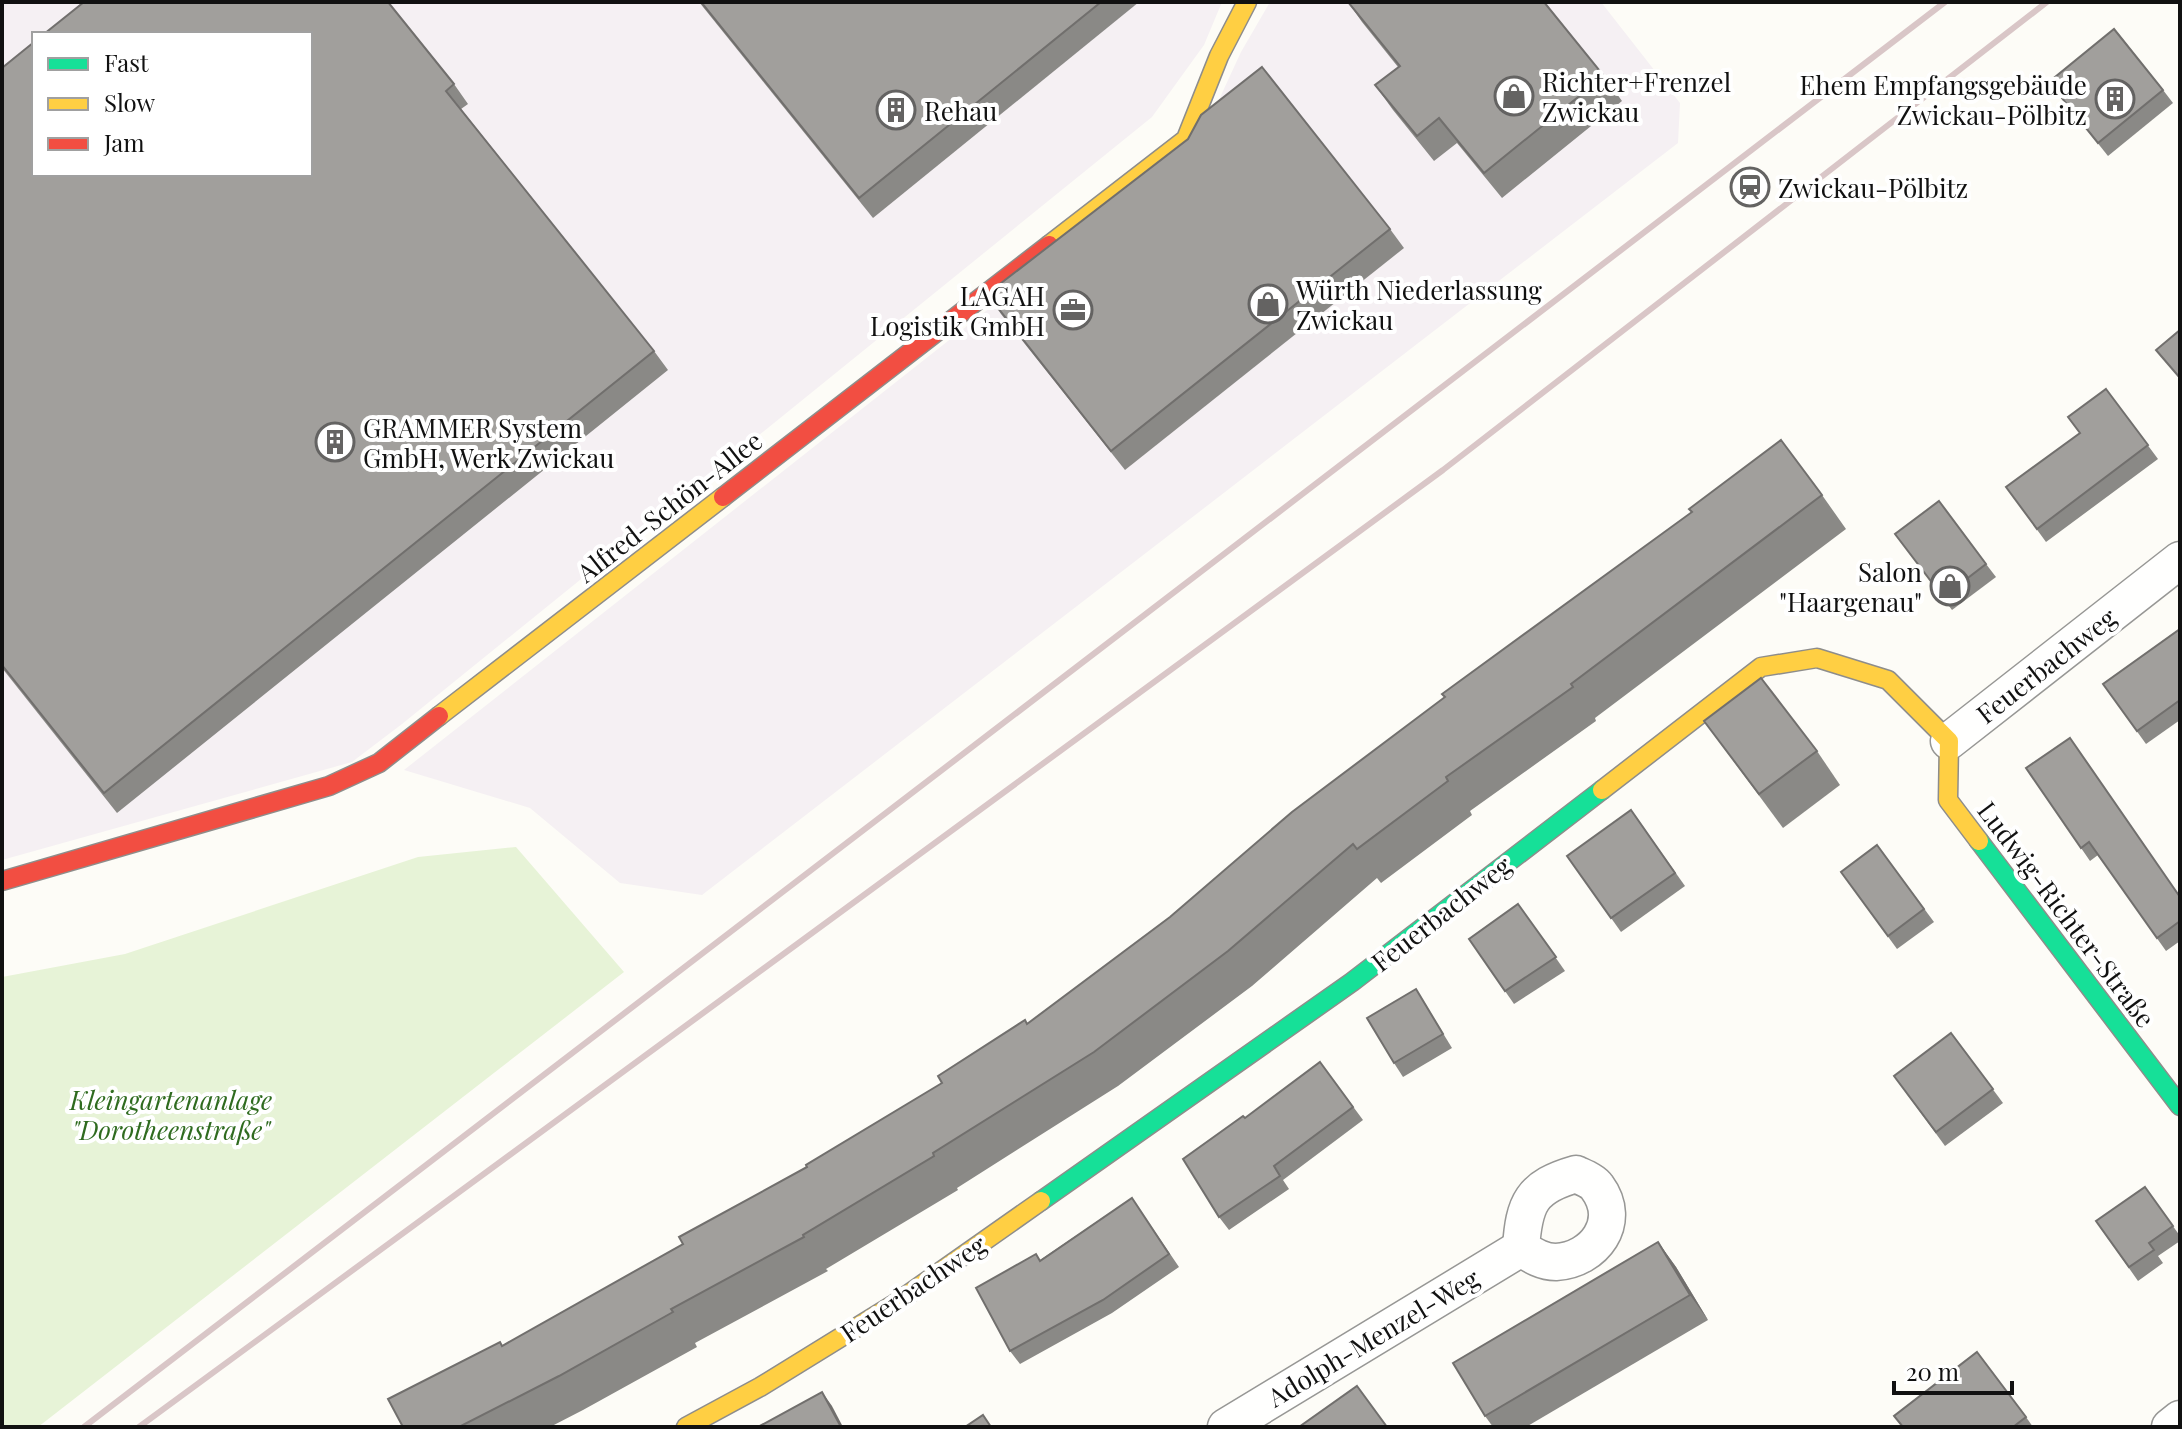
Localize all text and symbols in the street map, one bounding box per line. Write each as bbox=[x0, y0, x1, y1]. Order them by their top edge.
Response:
legend bbox=[32, 32, 312, 176]
text: Fast bbox=[104, 46, 149, 78]
place label: Richter+Frenzel Zwickau bbox=[1542, 64, 1731, 129]
place label: Ehem Empfangsgebäude Zwickau-Pölbitz bbox=[1799, 67, 2087, 132]
shop icon: Richter+Frenzel Zwickau bbox=[1493, 75, 1535, 117]
building icon: Ehem Empfangsgebäude Zwickau-Pölbitz bbox=[2094, 78, 2136, 120]
text: Slow bbox=[104, 86, 156, 118]
building icon: Rehau bbox=[875, 89, 917, 131]
place label: Rehau bbox=[924, 93, 997, 128]
text: Jam bbox=[103, 126, 145, 158]
station icon: Zwickau-Pölbitz bbox=[1729, 166, 1771, 208]
place label: Zwickau-Pölbitz bbox=[1778, 170, 1968, 205]
place label: Würth Niederlassung Zwickau bbox=[1295, 272, 1542, 337]
place label: LAGAH Logistik GmbH bbox=[870, 278, 1045, 343]
shop icon: Würth Niederlassung Zwickau bbox=[1247, 283, 1289, 325]
office icon: LAGAH Logistik GmbH bbox=[1052, 289, 1094, 331]
place label: GRAMMER System GmbH, Werk Zwickau bbox=[363, 410, 614, 475]
building icon: GRAMMER System GmbH, Werk Zwickau bbox=[314, 421, 356, 463]
street label: Alfred-Schön-Allee bbox=[568, 423, 769, 590]
place label: Salon "Haargenau" bbox=[1779, 554, 1922, 619]
shop icon: Salon "Haargenau" bbox=[1929, 565, 1971, 607]
street label: Feuerbachweg bbox=[1969, 599, 2123, 731]
street label: Ludwig-Richter-Straße bbox=[1970, 794, 2164, 1034]
street label: Feuerbachweg bbox=[1364, 847, 1518, 979]
park label: Kleingartenanlage "Dorotheenstraße" bbox=[69, 1082, 272, 1147]
street label: Feuerbachweg bbox=[833, 1226, 993, 1350]
street label: Adolph-Menzel-Weg bbox=[1260, 1260, 1486, 1415]
scale bar bbox=[1894, 1345, 2012, 1395]
text: 20 m bbox=[1906, 1355, 1959, 1387]

